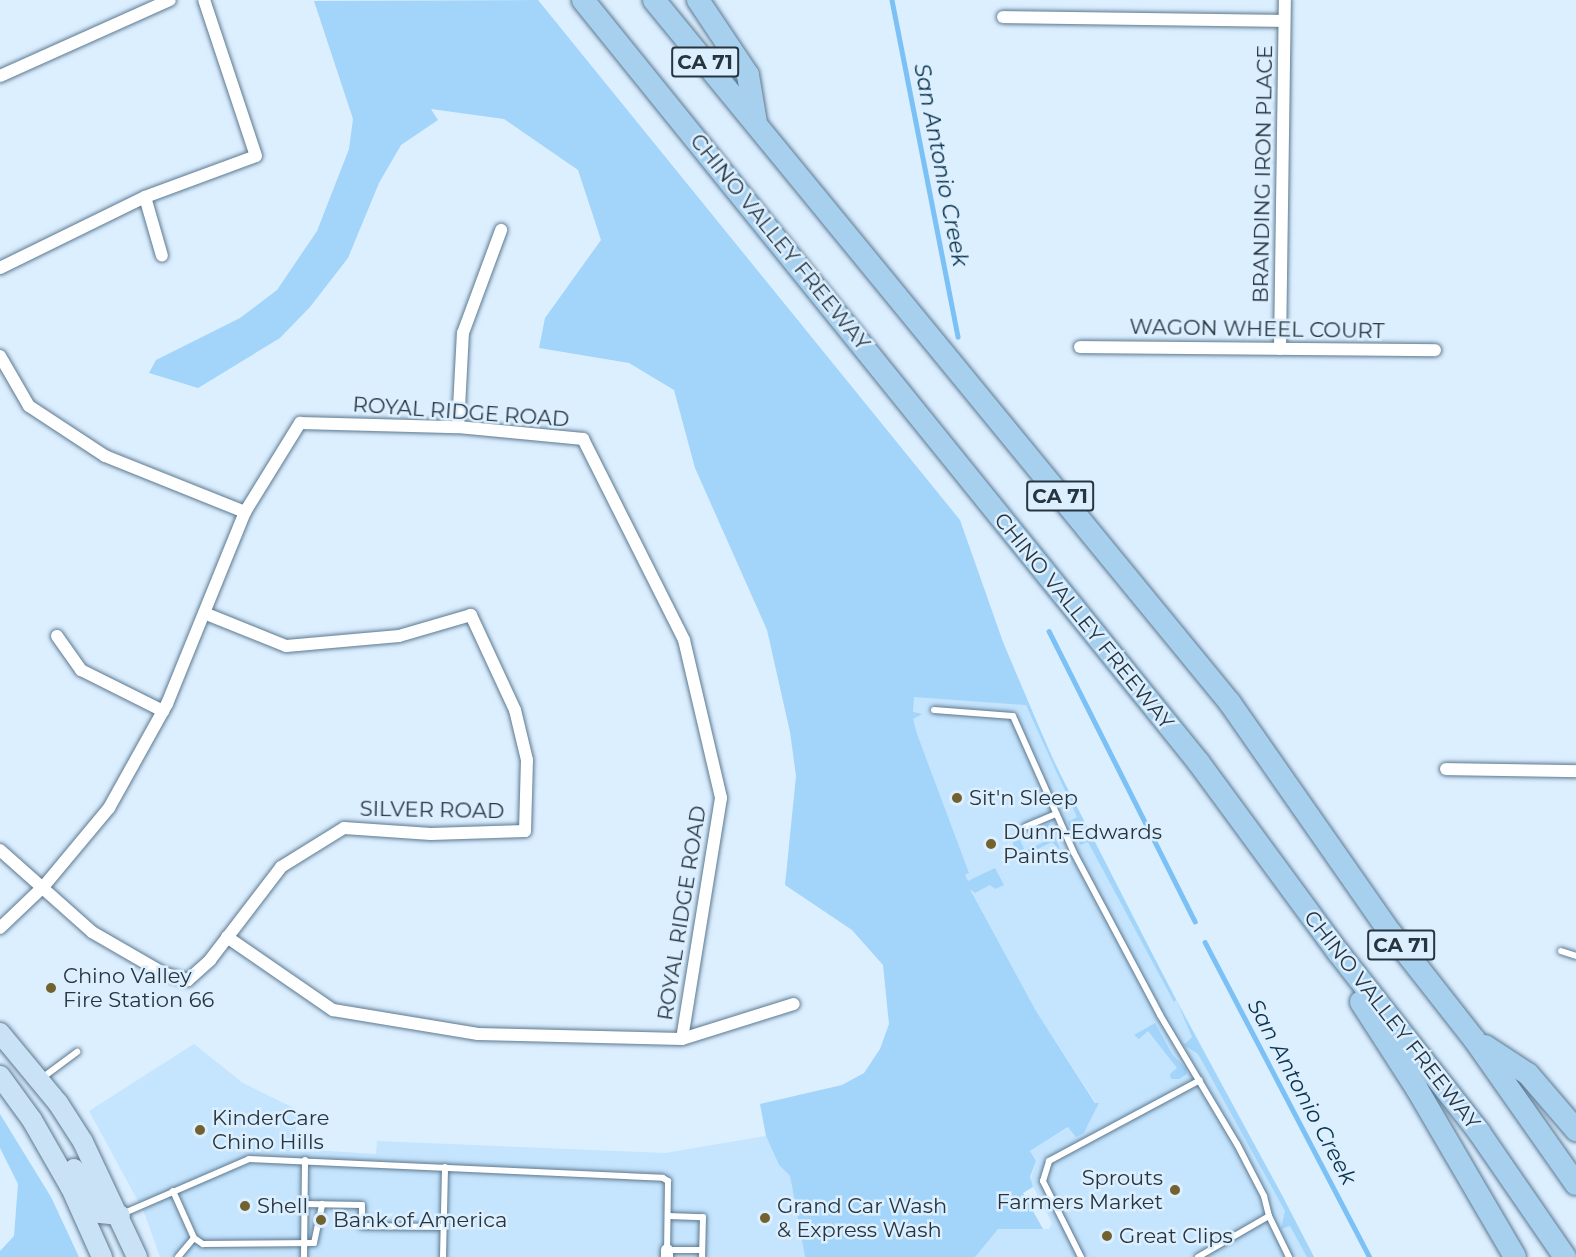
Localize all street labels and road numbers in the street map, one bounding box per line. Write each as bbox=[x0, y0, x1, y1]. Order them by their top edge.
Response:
road number: CA 71 bbox=[670, 45, 740, 79]
street label: BRANDING IRON PLACE bbox=[1248, 45, 1278, 303]
street label: CHINO VALLEY FREEWAY bbox=[685, 129, 875, 355]
street label: WAGON WHEEL COURT bbox=[1129, 314, 1385, 344]
street label: ROYAL RIDGE ROAD bbox=[352, 392, 570, 432]
road number: CA 71 bbox=[1026, 479, 1094, 513]
street label: CHINO VALLEY FREEWAY bbox=[989, 508, 1179, 734]
street label: SILVER ROAD bbox=[359, 796, 505, 824]
street label: ROYAL RIDGE ROAD bbox=[653, 804, 711, 1022]
street label: CHINO VALLEY FREEWAY bbox=[1299, 905, 1485, 1135]
road number: CA 71 bbox=[1366, 928, 1436, 962]

